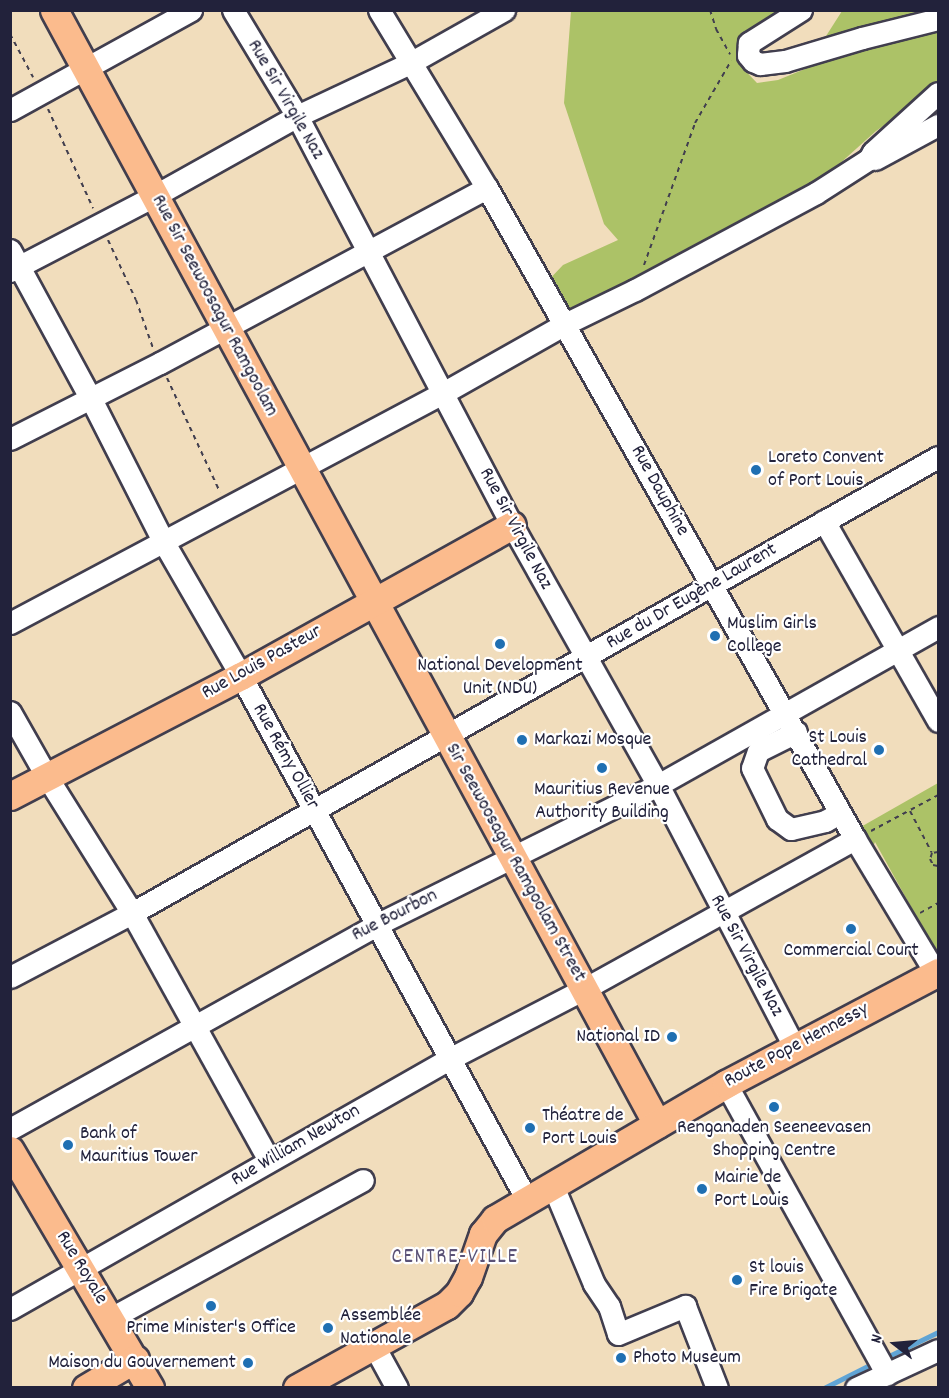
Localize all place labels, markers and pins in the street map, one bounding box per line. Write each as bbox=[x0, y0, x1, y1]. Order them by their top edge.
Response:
place label: Loreto Convent of Port Louis bbox=[768, 446, 884, 493]
marker: Loreto Convent of Port Louis bbox=[749, 463, 763, 477]
place label: Muslim Girls College bbox=[727, 612, 817, 659]
marker: Muslim Girls College bbox=[708, 629, 722, 643]
marker: National Development Unit (NDU) bbox=[493, 637, 507, 651]
place label: National Development Unit (NDU) bbox=[417, 654, 583, 701]
place label: St Louis Cathedral bbox=[791, 726, 867, 773]
place label: Markazi Mosque bbox=[534, 728, 651, 752]
marker: Markazi Mosque bbox=[515, 733, 529, 747]
marker: St Louis Cathedral bbox=[872, 743, 886, 757]
marker: Mauritius Revenue Authority Building bbox=[595, 761, 609, 775]
place label: Mauritius Revenue Authority Building bbox=[534, 778, 670, 825]
marker: Commercial Court bbox=[844, 922, 858, 936]
place label: Commercial Court bbox=[783, 939, 919, 963]
place label: National ID bbox=[576, 1025, 660, 1049]
marker: National ID bbox=[665, 1030, 679, 1044]
marker: Renganaden Seeneevasen Shopping Centre bbox=[767, 1100, 781, 1114]
place label: Théatre de Port Louis bbox=[542, 1104, 624, 1151]
place label: Renganaden Seeneevasen Shopping Centre bbox=[677, 1116, 871, 1163]
marker: Théatre de Port Louis bbox=[523, 1121, 537, 1135]
place label: Bank of Mauritius Tower bbox=[80, 1122, 198, 1169]
marker: Bank of Mauritius Tower bbox=[61, 1138, 75, 1152]
place label: Mairie de Port Louis bbox=[714, 1166, 789, 1213]
marker: Mairie de Port Louis bbox=[695, 1182, 709, 1196]
place label: St louis Fire Brigate bbox=[749, 1256, 837, 1303]
marker: St louis Fire Brigate bbox=[730, 1273, 744, 1287]
marker: Prime Minister's Office bbox=[204, 1299, 218, 1313]
place label: Assemblée Nationale bbox=[340, 1304, 421, 1351]
place label: Prime Minister's Office bbox=[126, 1316, 296, 1340]
marker: Assemblée Nationale bbox=[321, 1321, 335, 1335]
place label: Photo Museum bbox=[633, 1346, 741, 1370]
place label: Maison du Gouvernement bbox=[48, 1351, 236, 1375]
marker: Photo Museum bbox=[614, 1351, 628, 1365]
marker: Maison du Gouvernement bbox=[241, 1356, 255, 1370]

